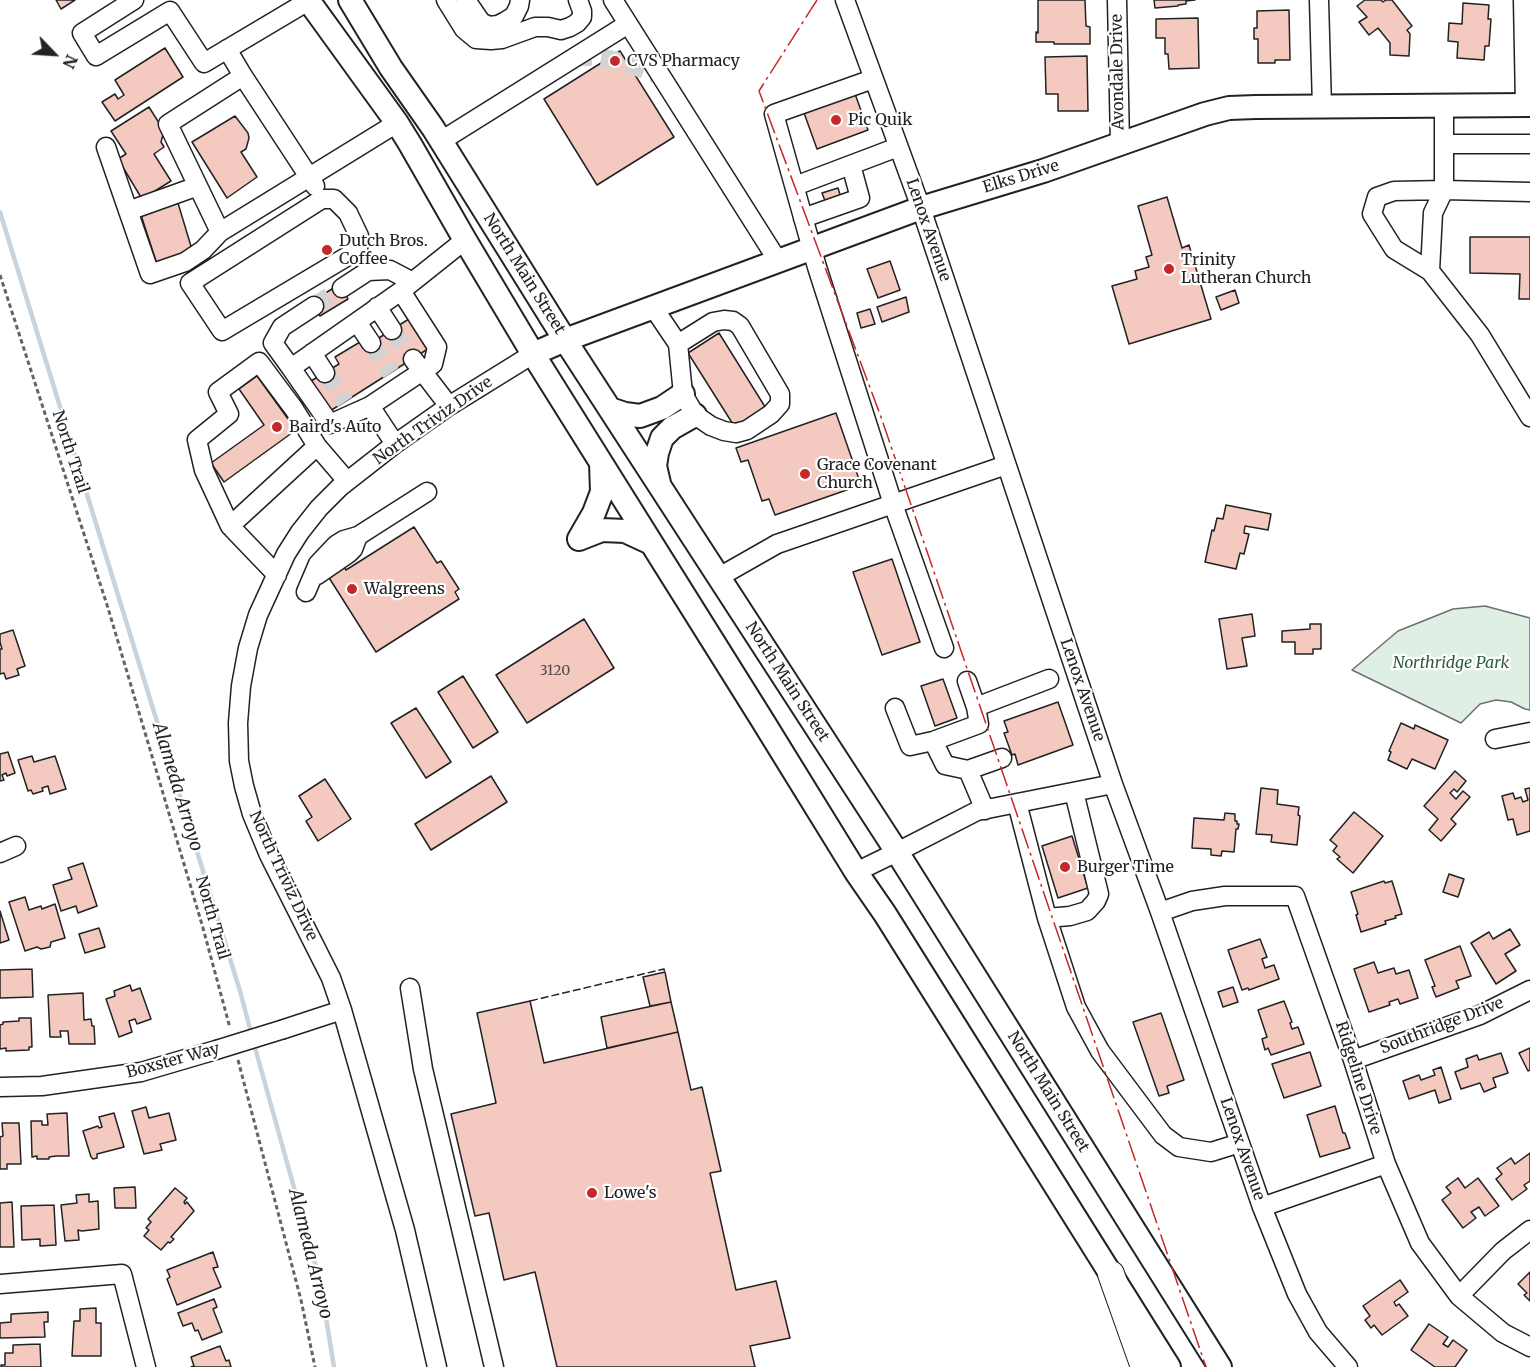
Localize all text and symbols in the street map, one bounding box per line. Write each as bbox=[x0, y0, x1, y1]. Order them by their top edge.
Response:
street label: Avondale Drive bbox=[1107, 14, 1129, 130]
north arrow bbox=[24, 24, 84, 84]
place label: CVS Pharmacy bbox=[627, 51, 740, 71]
text: N bbox=[59, 52, 82, 72]
marker: CVS Pharmacy bbox=[608, 54, 622, 68]
place label: Pic Quik bbox=[848, 110, 912, 130]
marker: Pic Quik bbox=[829, 113, 843, 127]
street label: Elks Drive bbox=[981, 156, 1061, 198]
street label: Lenox Avenue bbox=[901, 176, 955, 284]
street label: North Main Street bbox=[479, 210, 569, 338]
place label: Dutch Bros. Coffee bbox=[339, 231, 428, 269]
marker: Dutch Bros. Coffee bbox=[320, 243, 334, 257]
place label: Trinity Lutheran Church bbox=[1181, 250, 1311, 288]
marker: Trinity Lutheran Church bbox=[1162, 262, 1176, 276]
street label: North Triviz Drive bbox=[370, 373, 496, 469]
street label: North Trail bbox=[48, 408, 92, 496]
place label: Baird's Auto bbox=[289, 417, 381, 437]
marker: Baird's Auto bbox=[270, 420, 284, 434]
place label: Grace Covenant Church bbox=[817, 455, 937, 493]
marker: Grace Covenant Church bbox=[798, 467, 812, 481]
place label: Walgreens bbox=[364, 579, 445, 599]
marker: Walgreens bbox=[345, 582, 359, 596]
street label: North Main Street bbox=[741, 618, 833, 746]
street label: Lenox Avenue bbox=[1055, 636, 1109, 744]
park label: Northridge Park bbox=[1393, 653, 1509, 673]
house number: 3120 bbox=[540, 663, 570, 679]
water label: Alameda Arroyo bbox=[147, 720, 207, 854]
street label: North Triviz Drive bbox=[245, 808, 321, 944]
place label: Burger Time bbox=[1077, 857, 1174, 877]
marker: Burger Time bbox=[1058, 860, 1072, 874]
street label: North Trail bbox=[191, 874, 233, 962]
street label: Southridge Drive bbox=[1378, 994, 1506, 1058]
street label: Ridgeline Drive bbox=[1331, 1019, 1385, 1137]
street label: North Main Street bbox=[1003, 1028, 1093, 1156]
street label: Boxster Way bbox=[124, 1039, 222, 1083]
street label: Lenox Avenue bbox=[1215, 1095, 1269, 1203]
place label: Lowe's bbox=[604, 1183, 657, 1203]
marker: Lowe's bbox=[585, 1186, 599, 1200]
water label: Alameda Arroyo bbox=[283, 1187, 337, 1321]

